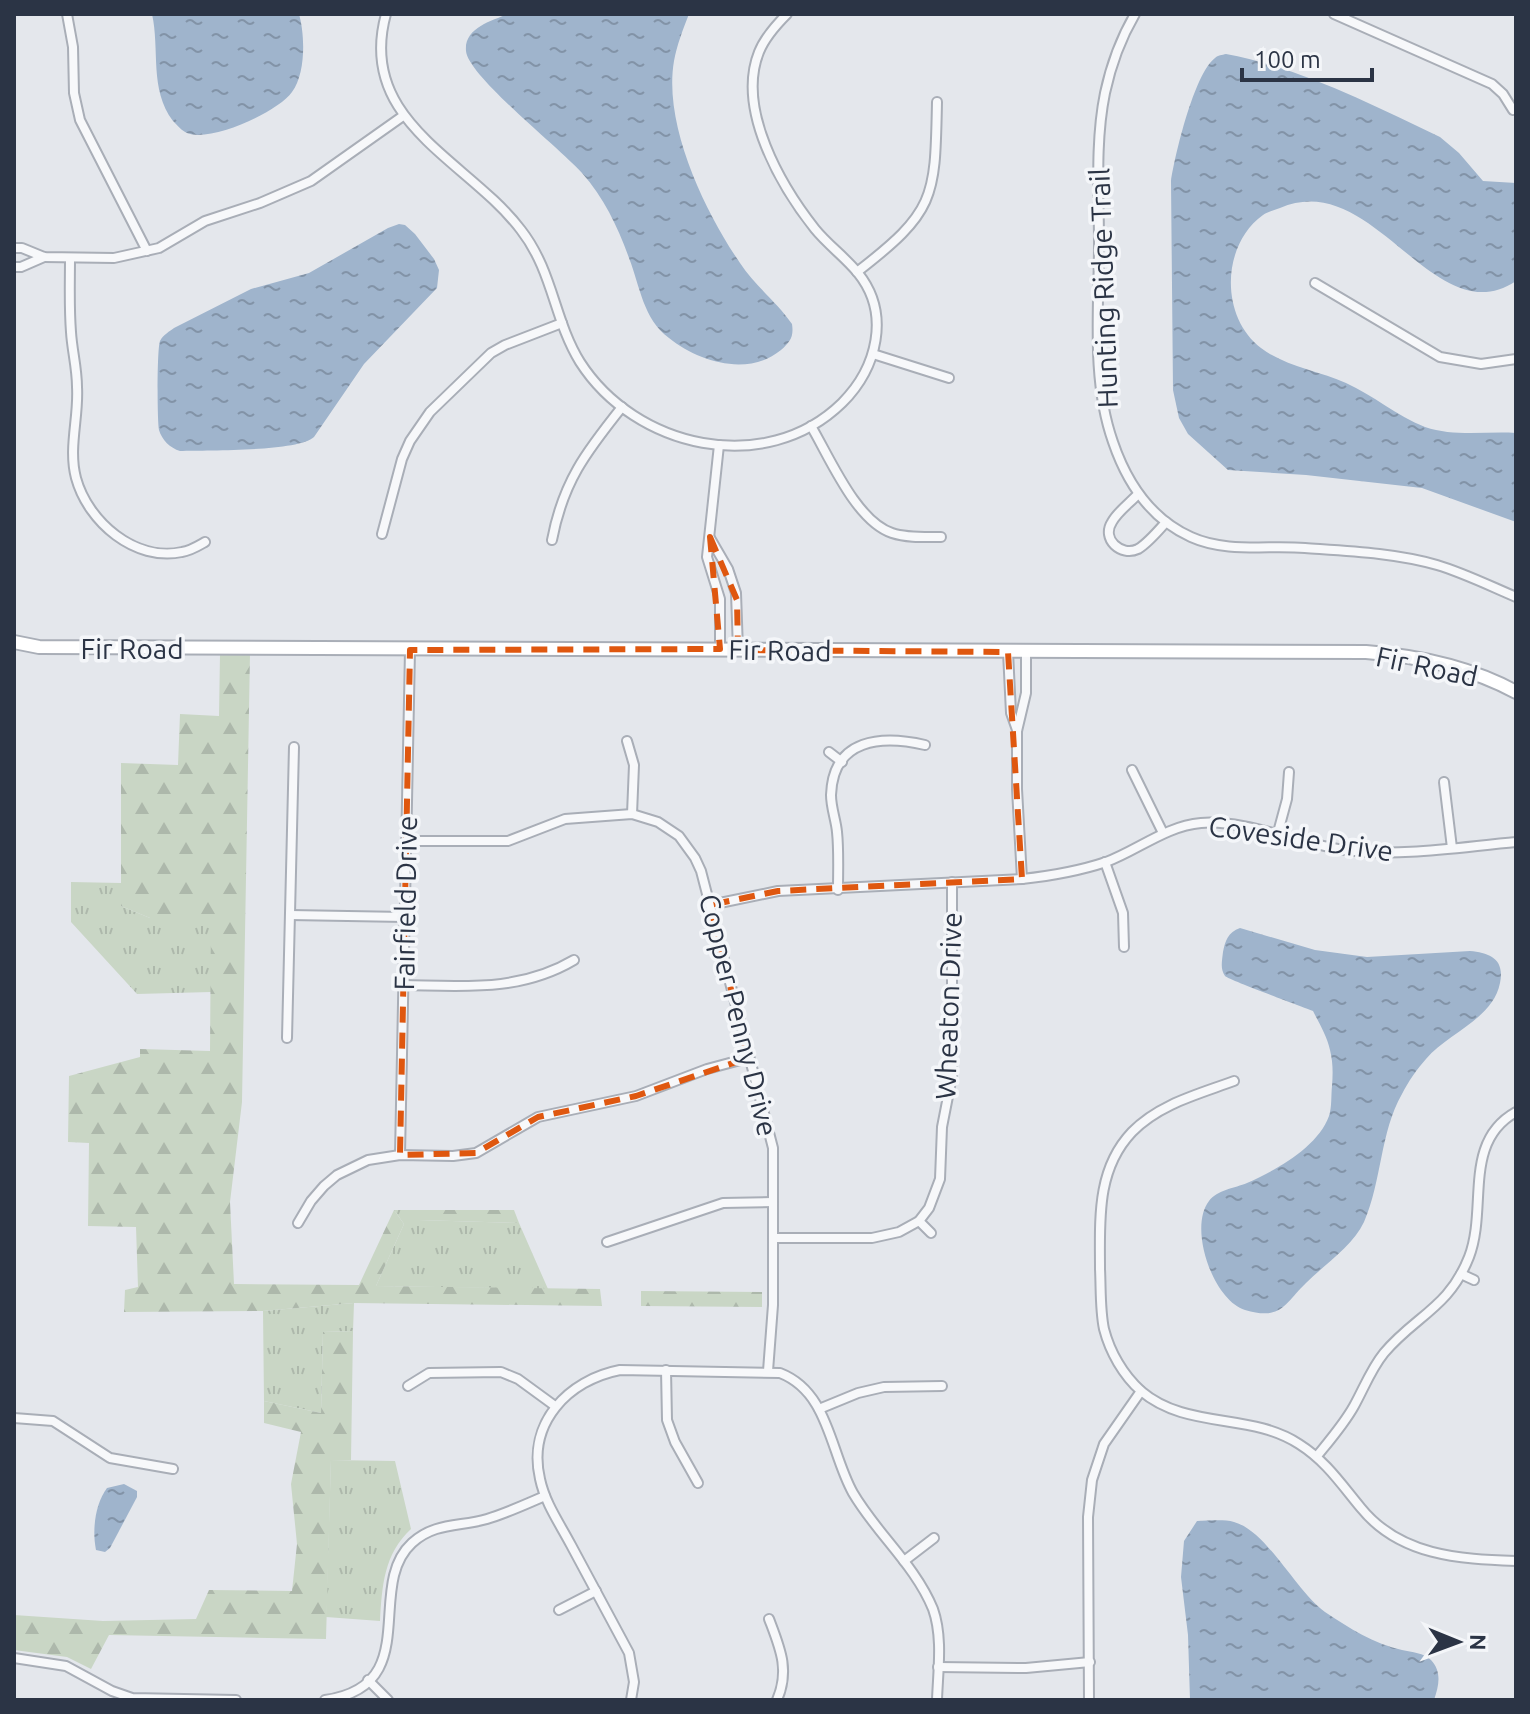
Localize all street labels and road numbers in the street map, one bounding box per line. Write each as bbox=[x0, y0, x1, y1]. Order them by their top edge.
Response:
street label: Hunting Ridge Trail bbox=[1083, 167, 1123, 409]
street label: Fir Road bbox=[80, 633, 184, 664]
street label: Fir Road bbox=[728, 634, 832, 666]
street label: Fir Road bbox=[1373, 640, 1481, 692]
street label: Coveside Drive bbox=[1207, 810, 1395, 866]
street label: Fairfield Drive bbox=[388, 815, 422, 991]
street label: Copper Penny Drive bbox=[694, 891, 784, 1139]
street label: Wheaton Drive bbox=[929, 912, 967, 1100]

